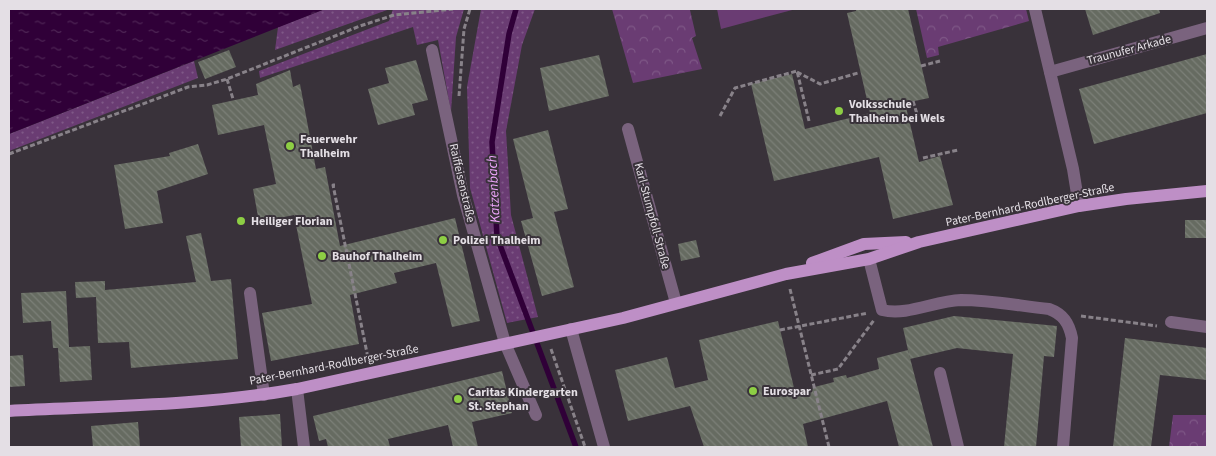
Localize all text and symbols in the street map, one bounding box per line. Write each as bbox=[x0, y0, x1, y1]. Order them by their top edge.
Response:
street label: Traunufer Arkade bbox=[1085, 31, 1173, 69]
place label: Volksschule Thalheim bei Wels bbox=[848, 96, 945, 127]
marker: Volksschule Thalheim bei Wels bbox=[833, 105, 845, 117]
place label: Feuerwehr Thalheim bbox=[300, 131, 357, 162]
marker: Feuerwehr Thalheim bbox=[284, 140, 296, 152]
street label: Raiffeisenstraße bbox=[445, 142, 479, 224]
water label: Katzenbach bbox=[482, 155, 506, 223]
street label: Karl-Stumpfoll-Straße bbox=[630, 161, 674, 271]
street label: Pater-Bernhard-Rodlberger-Straße bbox=[944, 179, 1116, 231]
place label: Heiliger Florian bbox=[251, 213, 333, 230]
marker: Heiliger Florian bbox=[235, 215, 247, 227]
place label: Polizei Thalheim bbox=[453, 232, 541, 249]
marker: Polizei Thalheim bbox=[437, 234, 449, 246]
place label: Bauhof Thalheim bbox=[332, 248, 422, 265]
marker: Bauhof Thalheim bbox=[316, 250, 328, 262]
street label: Pater-Bernhard-Rodlberger-Straße bbox=[248, 340, 420, 390]
place label: Eurospar bbox=[763, 383, 811, 400]
place label: Caritas Kindergarten St. Stephan bbox=[468, 384, 578, 415]
marker: Eurospar bbox=[747, 385, 759, 397]
marker: Caritas Kindergarten St. Stephan bbox=[452, 393, 464, 405]

